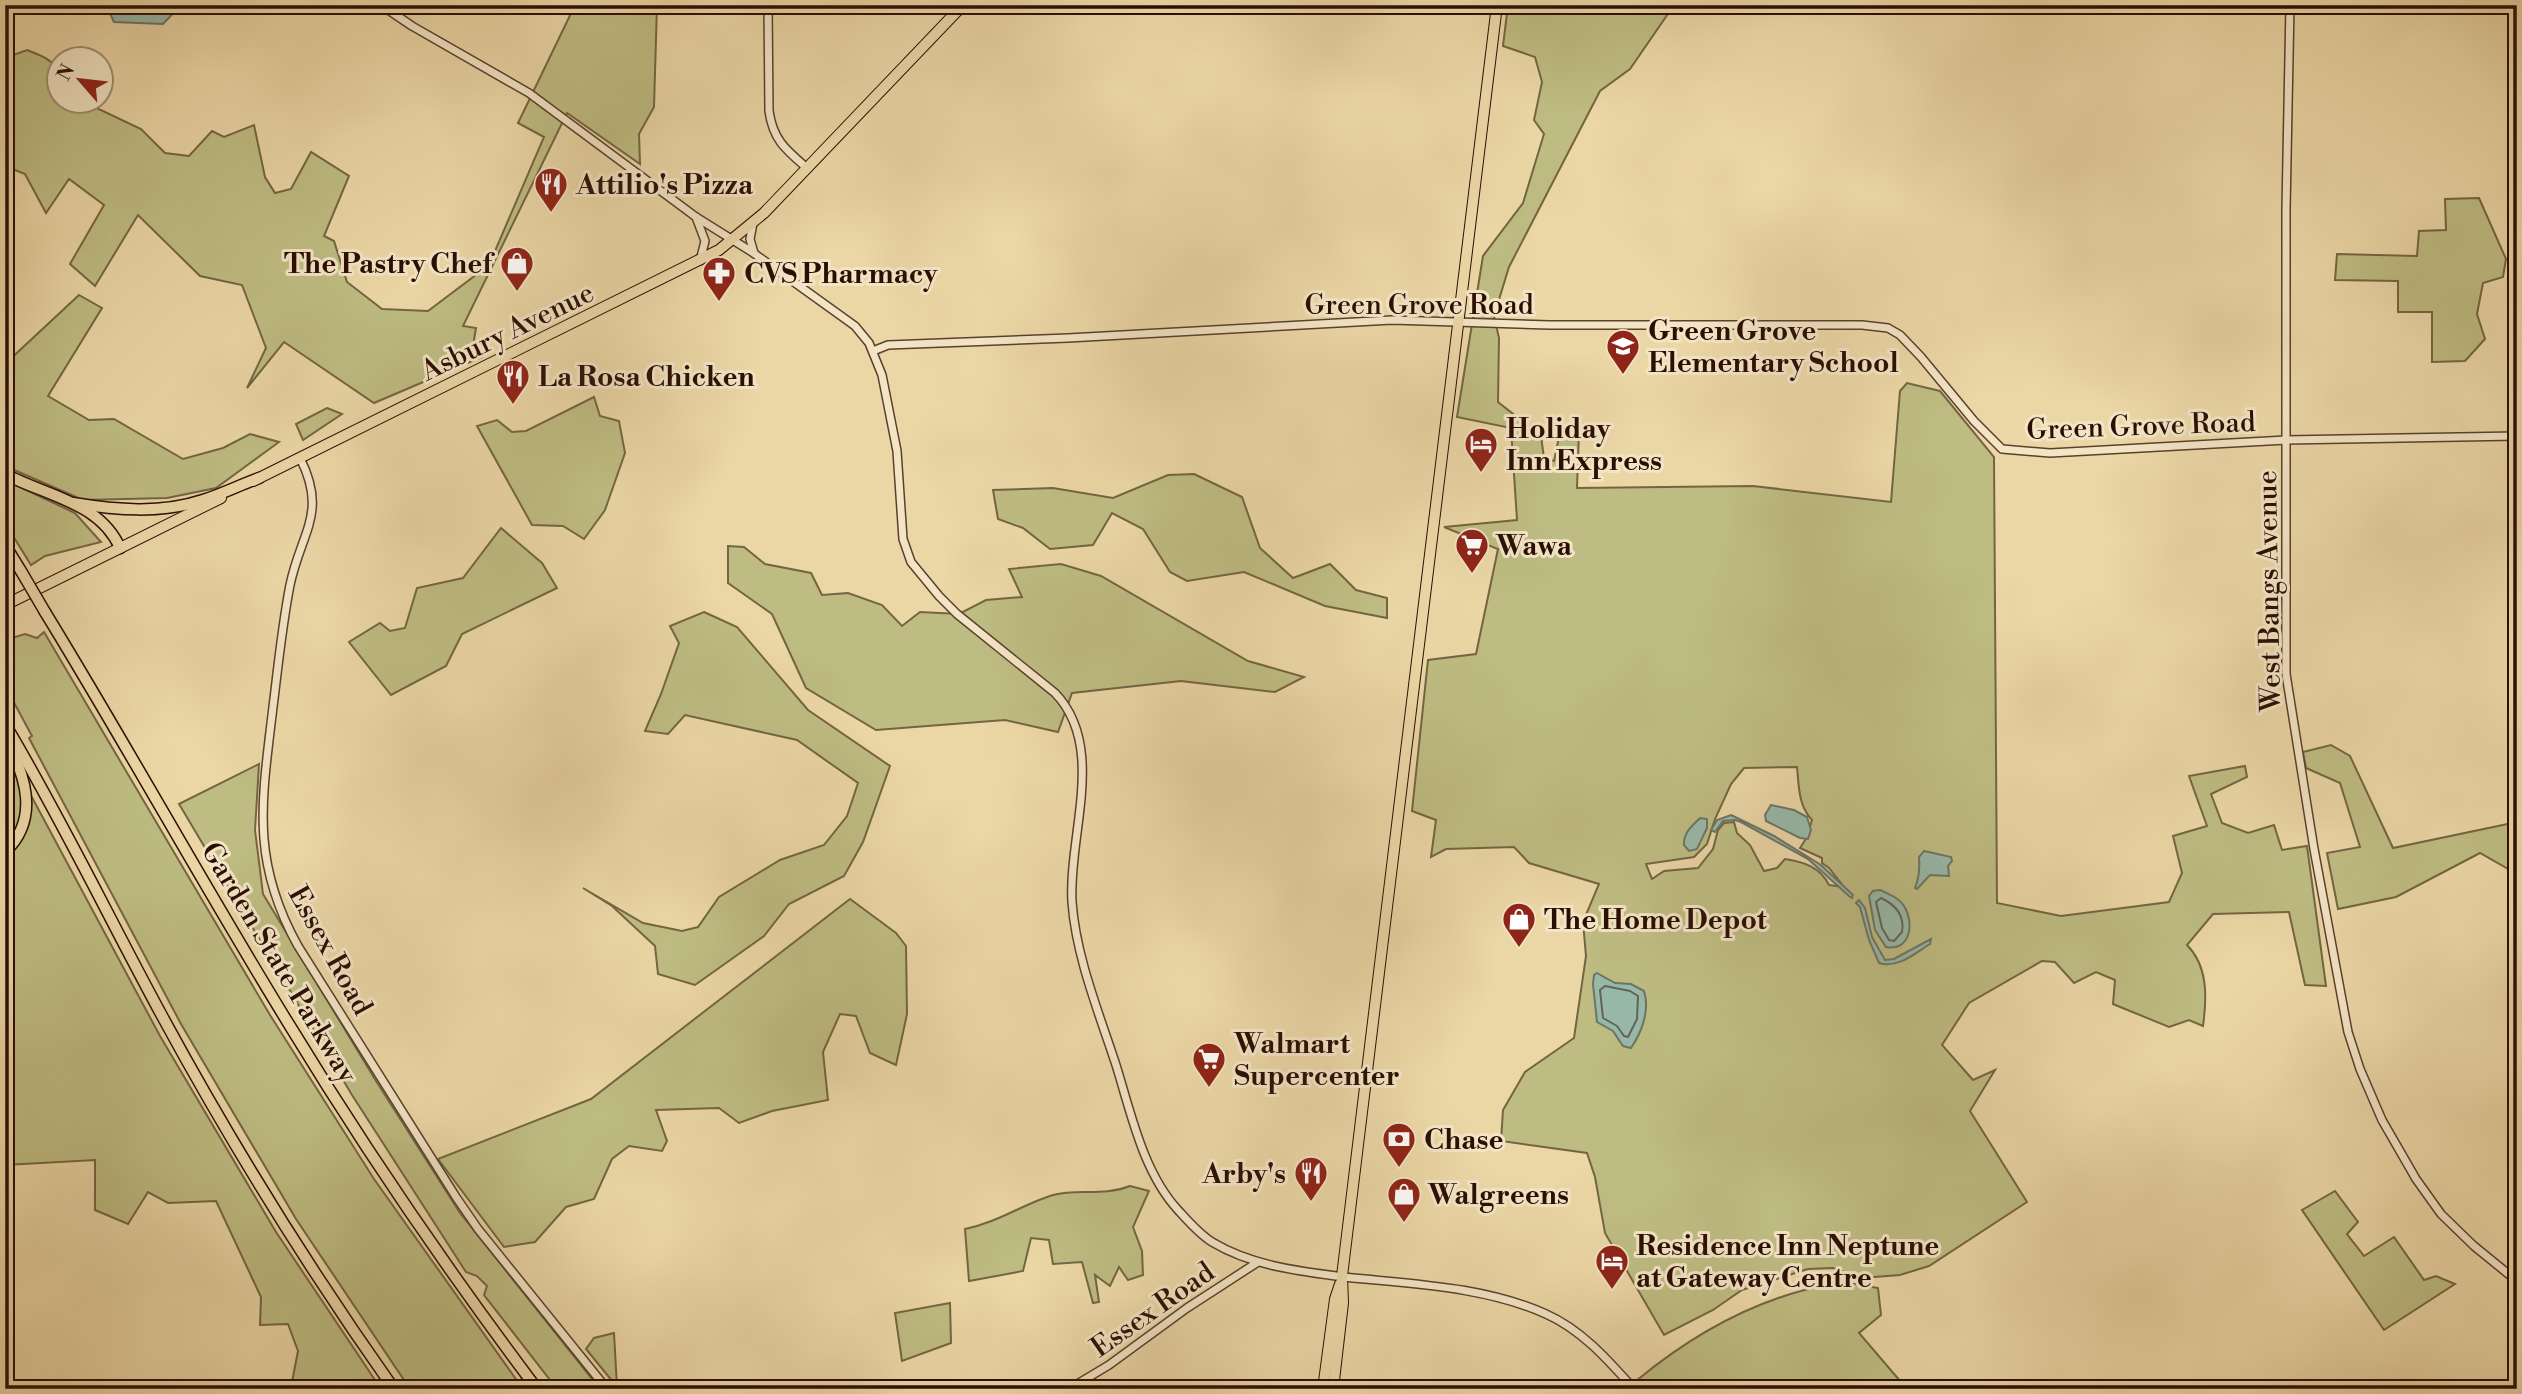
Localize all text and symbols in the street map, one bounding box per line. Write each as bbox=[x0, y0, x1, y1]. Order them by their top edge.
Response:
north arrow bbox=[46, 46, 116, 116]
text: N bbox=[52, 60, 80, 85]
restaurant icon: Attilio's Pizza bbox=[532, 165, 570, 214]
place label: Attilio's Pizza bbox=[575, 168, 754, 203]
shop icon: The Pastry Chef bbox=[498, 244, 536, 293]
place label: The Pastry Chef bbox=[284, 247, 495, 282]
pharmacy icon: CVS Pharmacy bbox=[700, 254, 738, 303]
place label: CVS Pharmacy bbox=[744, 257, 938, 292]
street label: Asbury Avenue bbox=[415, 275, 600, 390]
street label: Green Grove Road bbox=[1304, 288, 1534, 323]
place label: Green Grove Elementary School bbox=[1648, 314, 1899, 381]
school or university icon: Green Grove Elementary School bbox=[1604, 327, 1642, 376]
restaurant icon: La Rosa Chicken bbox=[494, 357, 532, 406]
place label: La Rosa Chicken bbox=[538, 360, 755, 395]
street label: Green Grove Road bbox=[2026, 405, 2256, 448]
place label: Holiday Inn Express bbox=[1506, 412, 1662, 479]
hotel icon: Holiday Inn Express bbox=[1462, 425, 1500, 474]
street label: West Bangs Avenue bbox=[2250, 470, 2289, 713]
supermarket icon: Wawa bbox=[1453, 526, 1491, 575]
place label: Wawa bbox=[1495, 529, 1573, 564]
street label: Garden State Parkway bbox=[193, 836, 365, 1090]
street label: Essex Road bbox=[280, 880, 380, 1022]
shop icon: The Home Depot bbox=[1500, 900, 1538, 949]
place label: The Home Depot bbox=[1544, 903, 1768, 938]
place label: Walmart Supercenter bbox=[1233, 1027, 1400, 1094]
supermarket icon: Walmart Supercenter bbox=[1190, 1040, 1228, 1089]
bank icon: Chase bbox=[1380, 1120, 1418, 1169]
place label: Chase bbox=[1424, 1123, 1503, 1158]
restaurant icon: Arby's bbox=[1292, 1154, 1330, 1203]
place label: Arby's bbox=[1201, 1157, 1286, 1192]
shop icon: Walgreens bbox=[1385, 1175, 1423, 1224]
place label: Walgreens bbox=[1427, 1178, 1569, 1213]
place label: Residence Inn Neptune at Gateway Centre bbox=[1636, 1229, 1939, 1296]
hotel icon: Residence Inn Neptune at Gateway Centre bbox=[1593, 1242, 1631, 1291]
street label: Essex Road bbox=[1084, 1255, 1221, 1366]

